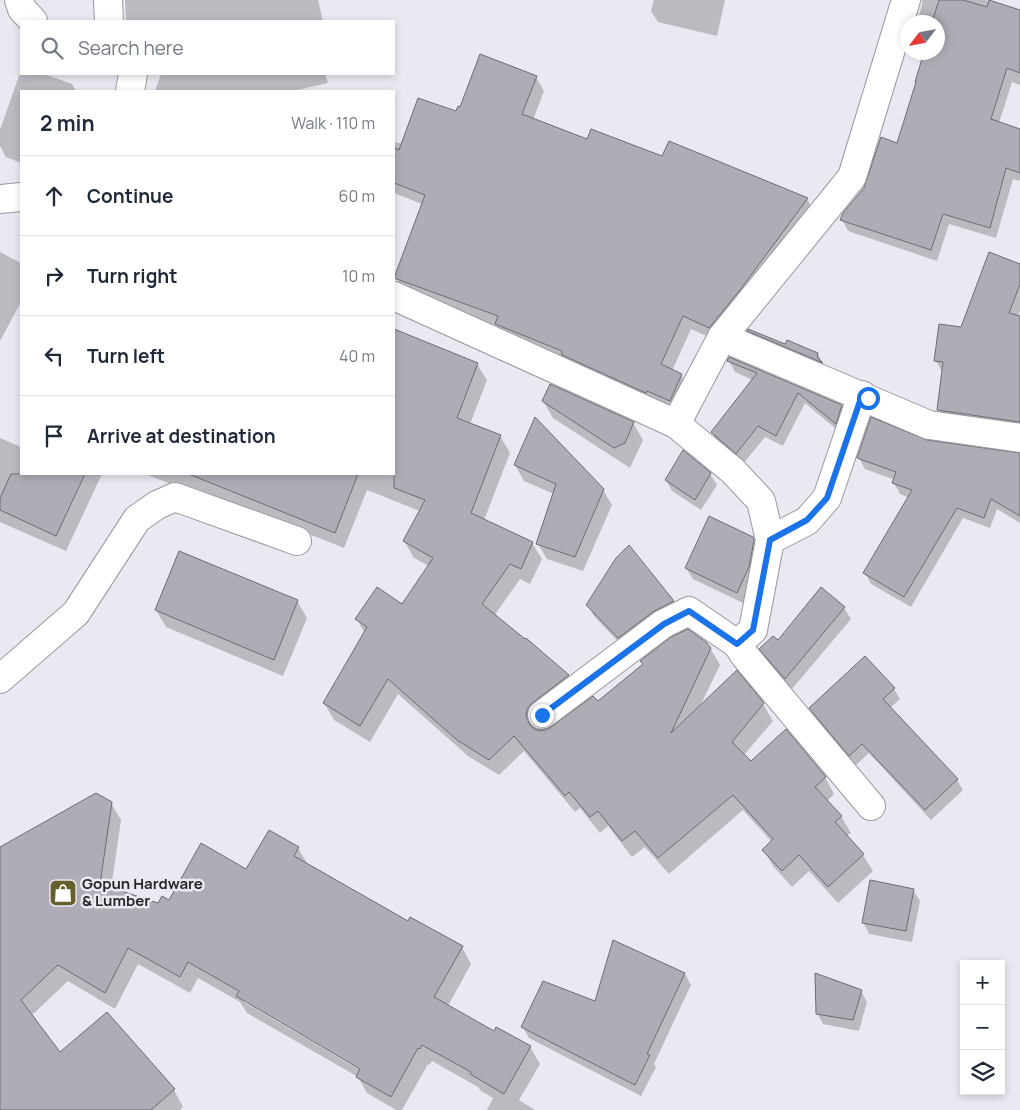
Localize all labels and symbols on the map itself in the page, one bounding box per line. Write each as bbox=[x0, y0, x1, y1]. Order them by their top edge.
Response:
north arrow bbox=[900, 15, 945, 60]
route start bbox=[857, 387, 880, 410]
route end bbox=[531, 704, 554, 727]
place label: Gopun Hardware & Lumber bbox=[82, 873, 203, 911]
shop icon: Gopun Hardware & Lumber bbox=[48, 878, 78, 908]

